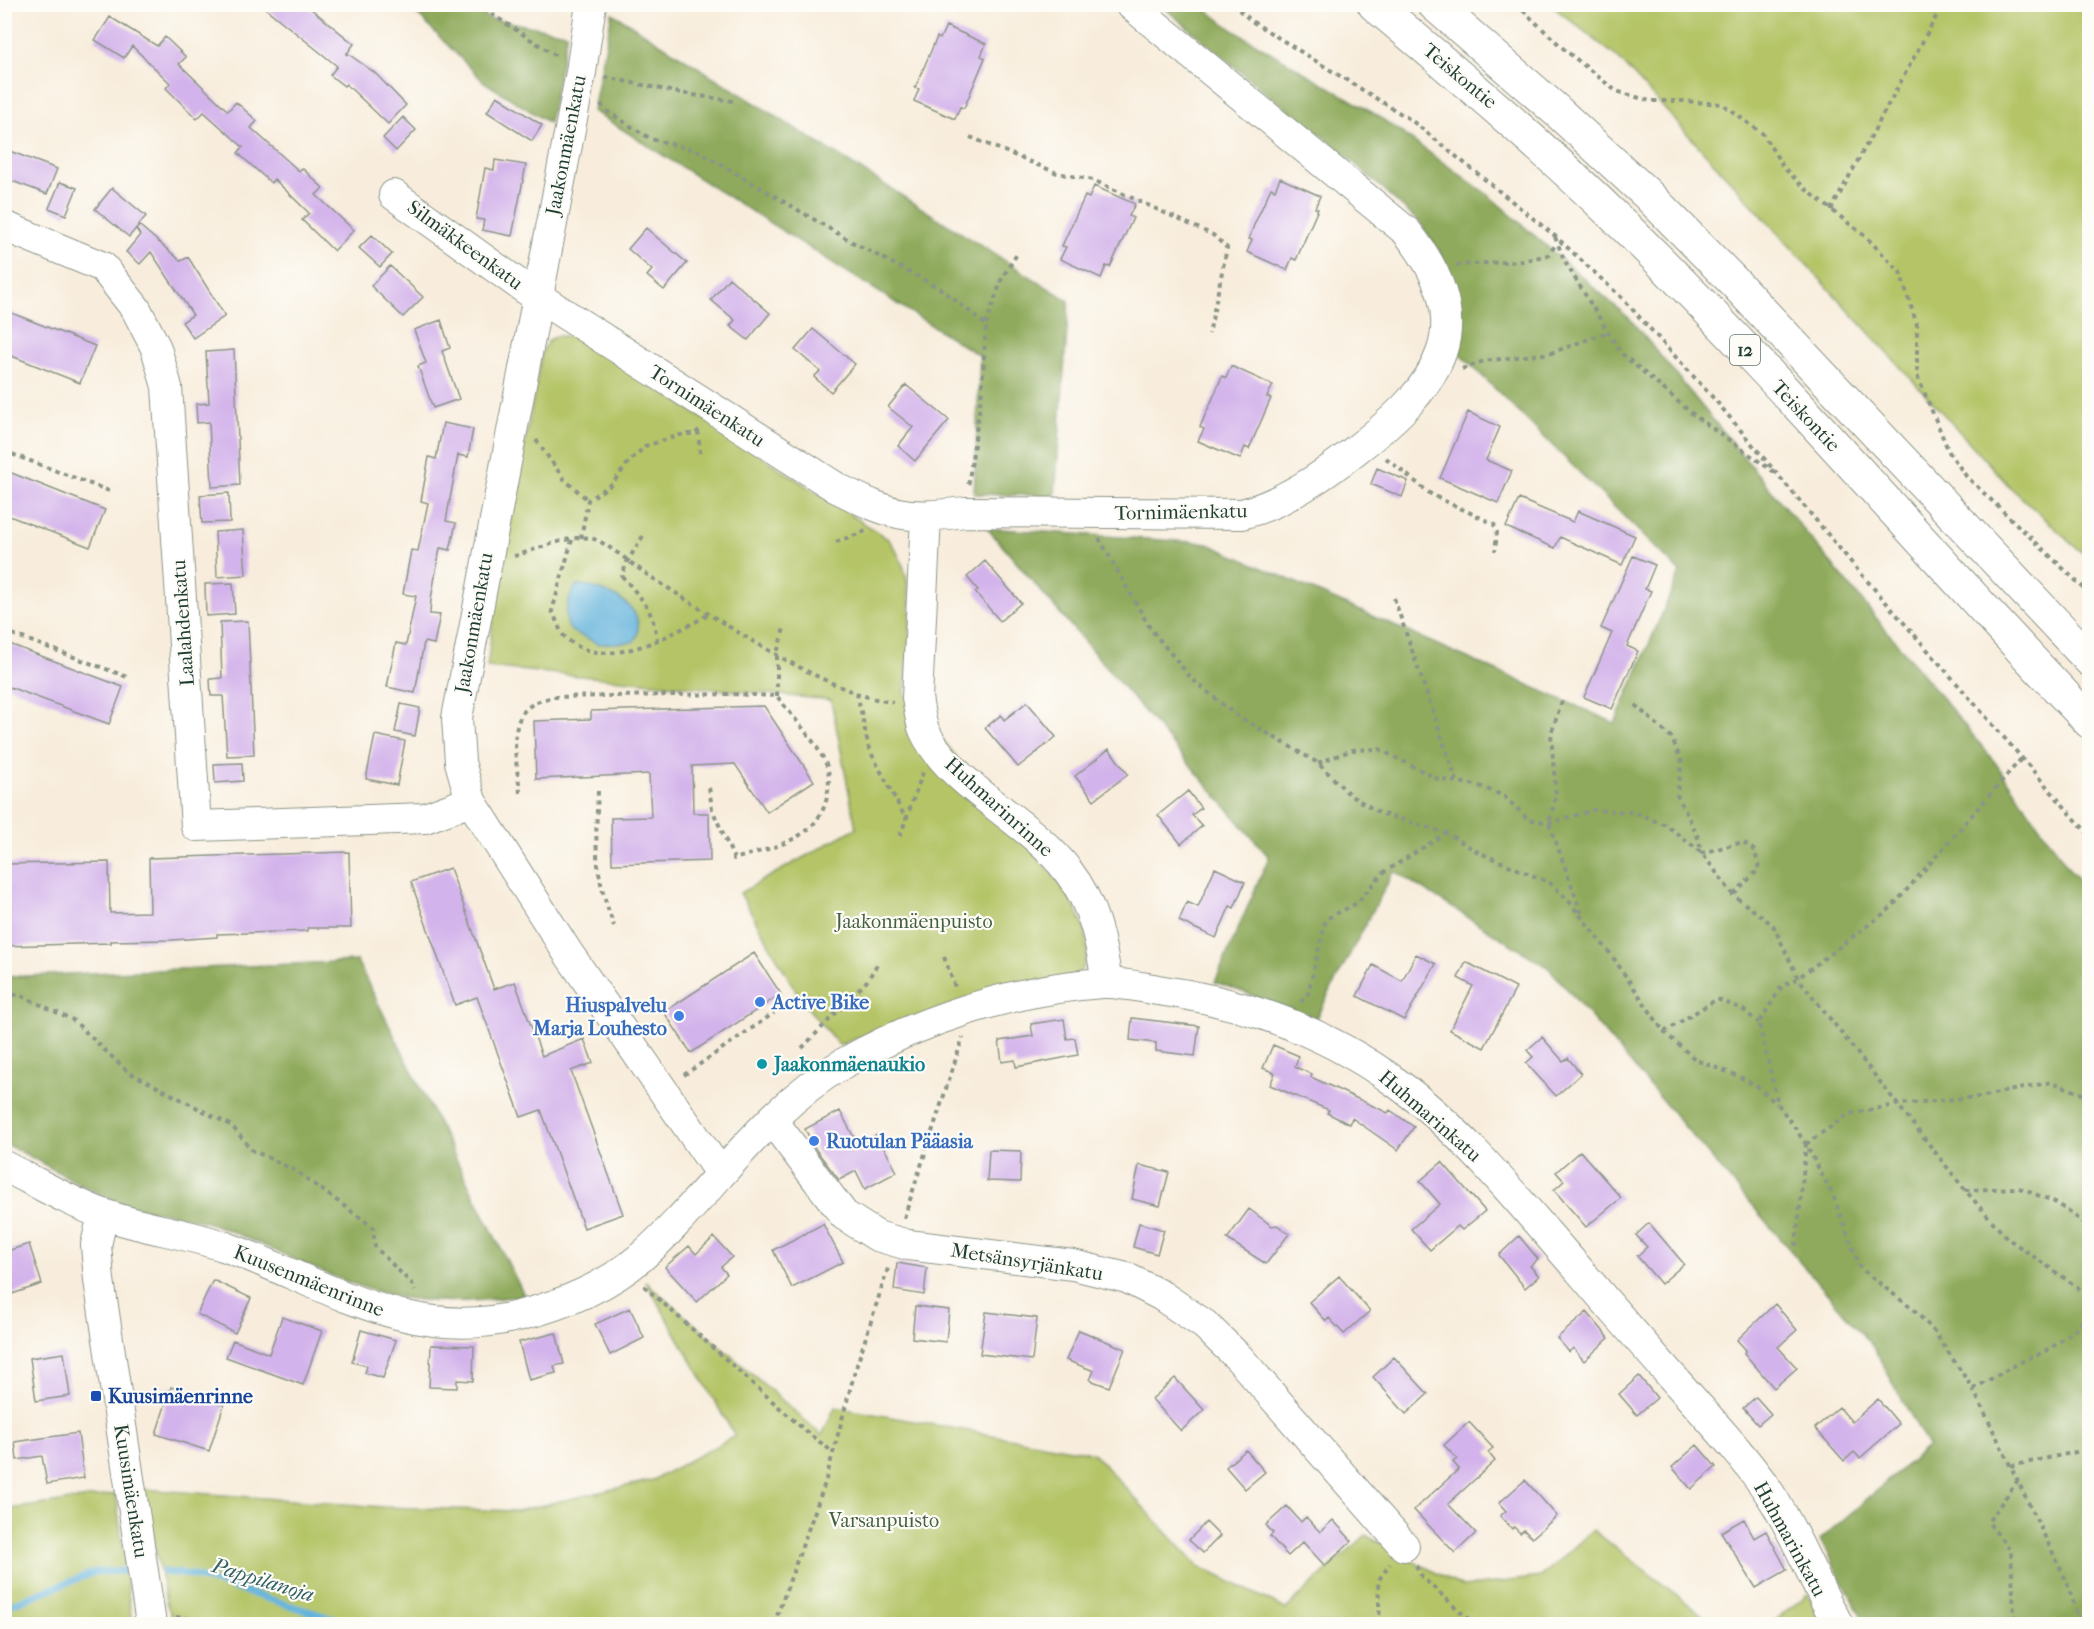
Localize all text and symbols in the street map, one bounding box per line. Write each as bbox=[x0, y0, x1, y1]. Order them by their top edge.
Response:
street label: Teiskontie bbox=[1418, 39, 1502, 114]
street label: Jaakonmäenkatu bbox=[541, 72, 591, 219]
street label: Silmäkkeenkatu bbox=[403, 195, 528, 295]
road number: 12 bbox=[1730, 335, 1760, 365]
street label: Tornimäenkatu bbox=[645, 360, 770, 452]
street label: Teiskontie bbox=[1767, 376, 1845, 457]
street label: Tornimäenkatu bbox=[1114, 499, 1248, 525]
street label: Jaakonmäenkatu bbox=[450, 550, 498, 697]
street label: Laalahdenkatu bbox=[167, 558, 199, 687]
street label: Huhmarinrinne bbox=[940, 752, 1058, 862]
park label: Jaakonmäenpuisto bbox=[833, 910, 993, 933]
place label: Active Bike bbox=[770, 991, 869, 1014]
place label: Hiuspalvelu Marja Louhesto bbox=[532, 994, 668, 1040]
marker: Active Bike bbox=[753, 995, 767, 1009]
marker: Hiuspalvelu Marja Louhesto bbox=[672, 1009, 686, 1023]
place label: Jaakonmäenaukio bbox=[772, 1053, 925, 1076]
marker: Jaakonmäenaukio bbox=[755, 1057, 769, 1071]
street label: Huhmarinkatu bbox=[1374, 1065, 1486, 1167]
place label: Ruotulan Pääasia bbox=[826, 1130, 974, 1153]
marker: Ruotulan Pääasia bbox=[807, 1134, 821, 1148]
street label: Metsänsyrjänkatu bbox=[949, 1239, 1106, 1286]
street label: Kuusenmäenrinne bbox=[230, 1240, 388, 1322]
place label: Kuusimäenrinne bbox=[108, 1385, 253, 1408]
marker: Kuusimäenrinne bbox=[89, 1389, 103, 1403]
street label: Kuusimäenkatu bbox=[109, 1422, 153, 1560]
street label: Huhmarinkatu bbox=[1749, 1477, 1831, 1601]
park label: Varsanpuisto bbox=[828, 1509, 939, 1532]
water label: Pappilanoja bbox=[208, 1553, 317, 1607]

